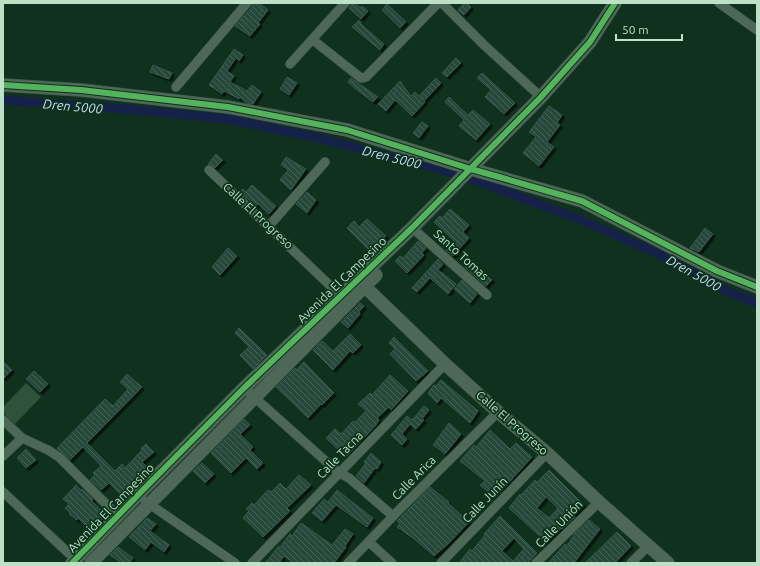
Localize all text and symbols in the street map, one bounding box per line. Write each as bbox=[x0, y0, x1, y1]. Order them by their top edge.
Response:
scale bar bbox=[616, 16, 682, 42]
text: 50 m bbox=[622, 23, 649, 36]
water label: Dren 5000 bbox=[42, 96, 104, 116]
water label: Dren 5000 bbox=[361, 143, 423, 171]
street label: Calle El Progreso bbox=[221, 180, 296, 251]
street label: Santo Tomas bbox=[431, 227, 491, 282]
street label: Avenida El Campesino bbox=[295, 234, 389, 325]
water label: Dren 5000 bbox=[664, 252, 724, 294]
street label: Calle El Progreso bbox=[474, 388, 551, 457]
street label: Calle Tacna bbox=[314, 428, 365, 481]
street label: Calle Arica bbox=[389, 453, 438, 502]
street label: Avenida El Campesino bbox=[65, 461, 156, 555]
street label: Calle Junín bbox=[460, 474, 510, 525]
street label: Calle Unión bbox=[532, 497, 585, 550]

